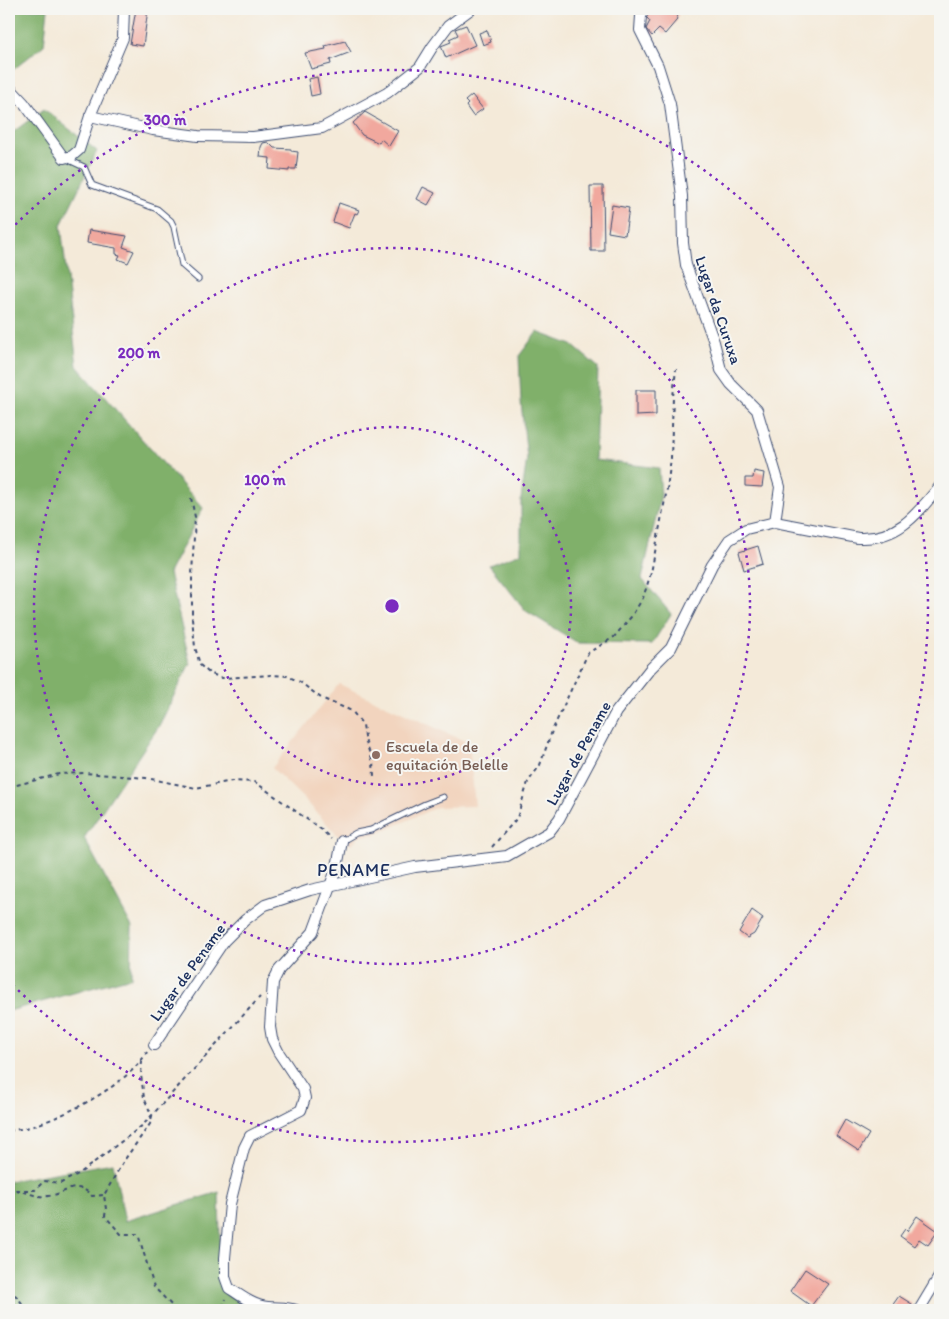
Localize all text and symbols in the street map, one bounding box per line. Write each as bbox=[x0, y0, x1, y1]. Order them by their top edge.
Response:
text: 300 m bbox=[144, 111, 187, 129]
street label: Lugar da Curuxa bbox=[691, 254, 746, 367]
text: 200 m bbox=[118, 344, 161, 362]
text: 100 m bbox=[244, 471, 286, 489]
centre of rings bbox=[383, 597, 401, 615]
street label: Lugar de Pename bbox=[542, 698, 615, 809]
place label: Escuela de de equitación Belelle bbox=[386, 737, 508, 774]
marker: Escuela de de equitación Belelle bbox=[370, 749, 382, 761]
district label: PENAME bbox=[317, 859, 391, 881]
street label: Lugar de Pename bbox=[146, 919, 229, 1025]

